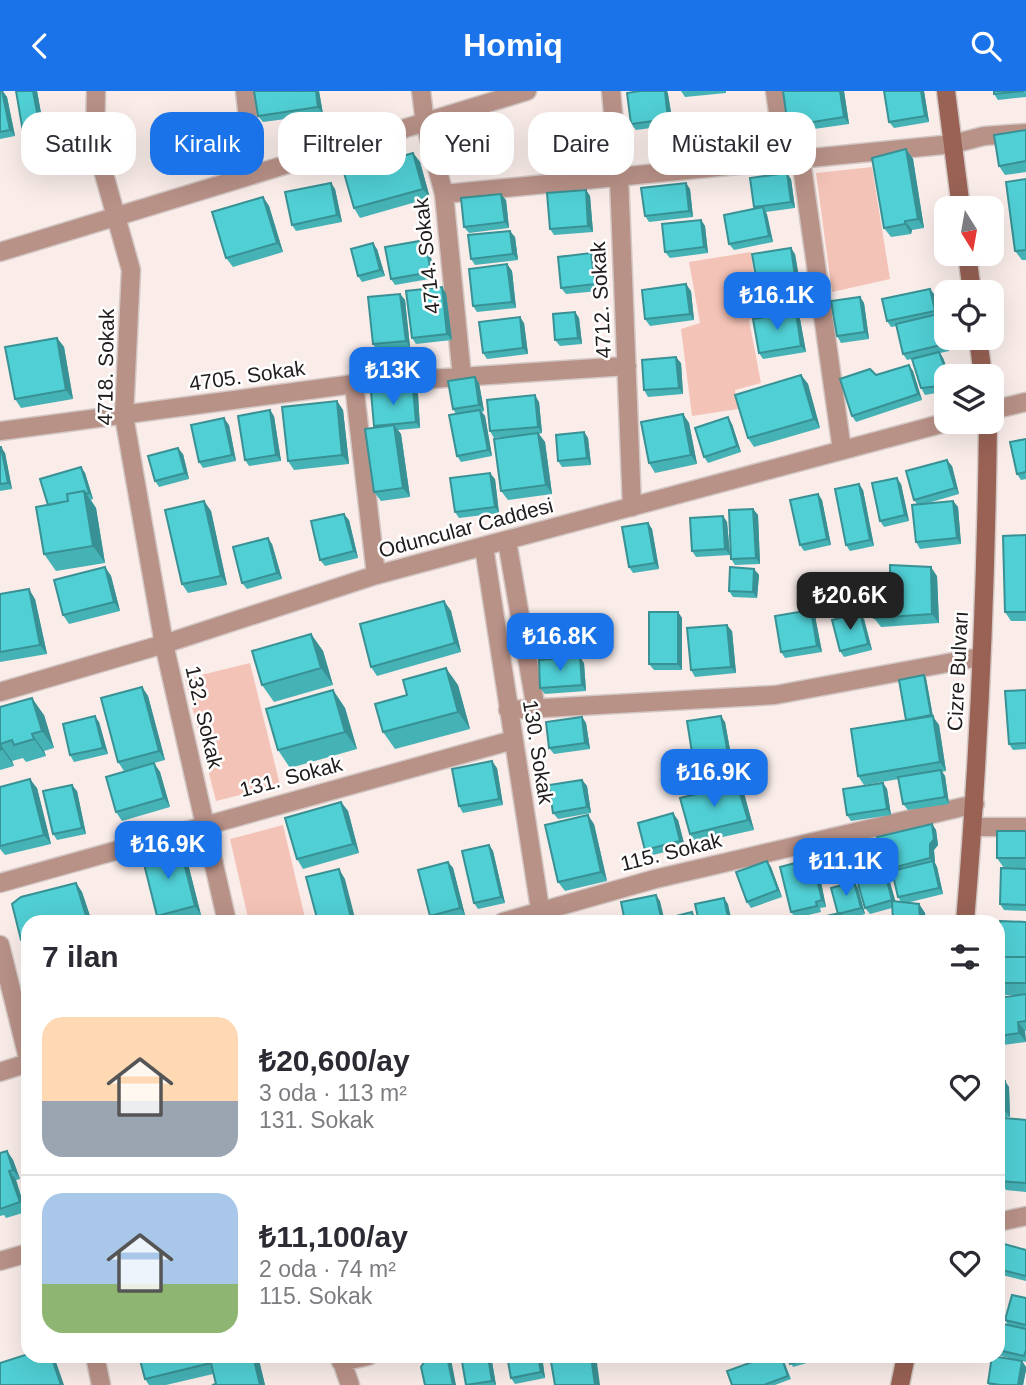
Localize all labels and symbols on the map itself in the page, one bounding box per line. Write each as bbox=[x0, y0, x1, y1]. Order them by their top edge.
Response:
street label: 4714. Sokak bbox=[409, 196, 444, 315]
north arrow bbox=[934, 196, 1004, 266]
street label: 4712. Sokak bbox=[586, 241, 615, 359]
pin: ₺16.1K bbox=[720, 273, 834, 332]
street label: 4718. Sokak bbox=[93, 308, 118, 426]
pin: ₺13K bbox=[352, 347, 434, 407]
street label: 4705. Sokak bbox=[188, 356, 307, 395]
street label: Oduncular Caddesi bbox=[376, 493, 556, 562]
pin: ₺20.6K bbox=[793, 573, 907, 632]
street label: Cizre Bulvarı bbox=[943, 610, 972, 732]
pin: ₺16.8K bbox=[503, 613, 617, 673]
street label: 132. Sokak bbox=[181, 663, 228, 771]
street label: 130. Sokak bbox=[519, 698, 558, 806]
pin: ₺16.9K bbox=[657, 749, 771, 809]
street label: 131. Sokak bbox=[237, 752, 345, 801]
pin: ₺16.9K bbox=[111, 821, 225, 881]
street label: 115. Sokak bbox=[618, 828, 724, 875]
pin: ₺11.1K bbox=[789, 839, 903, 898]

